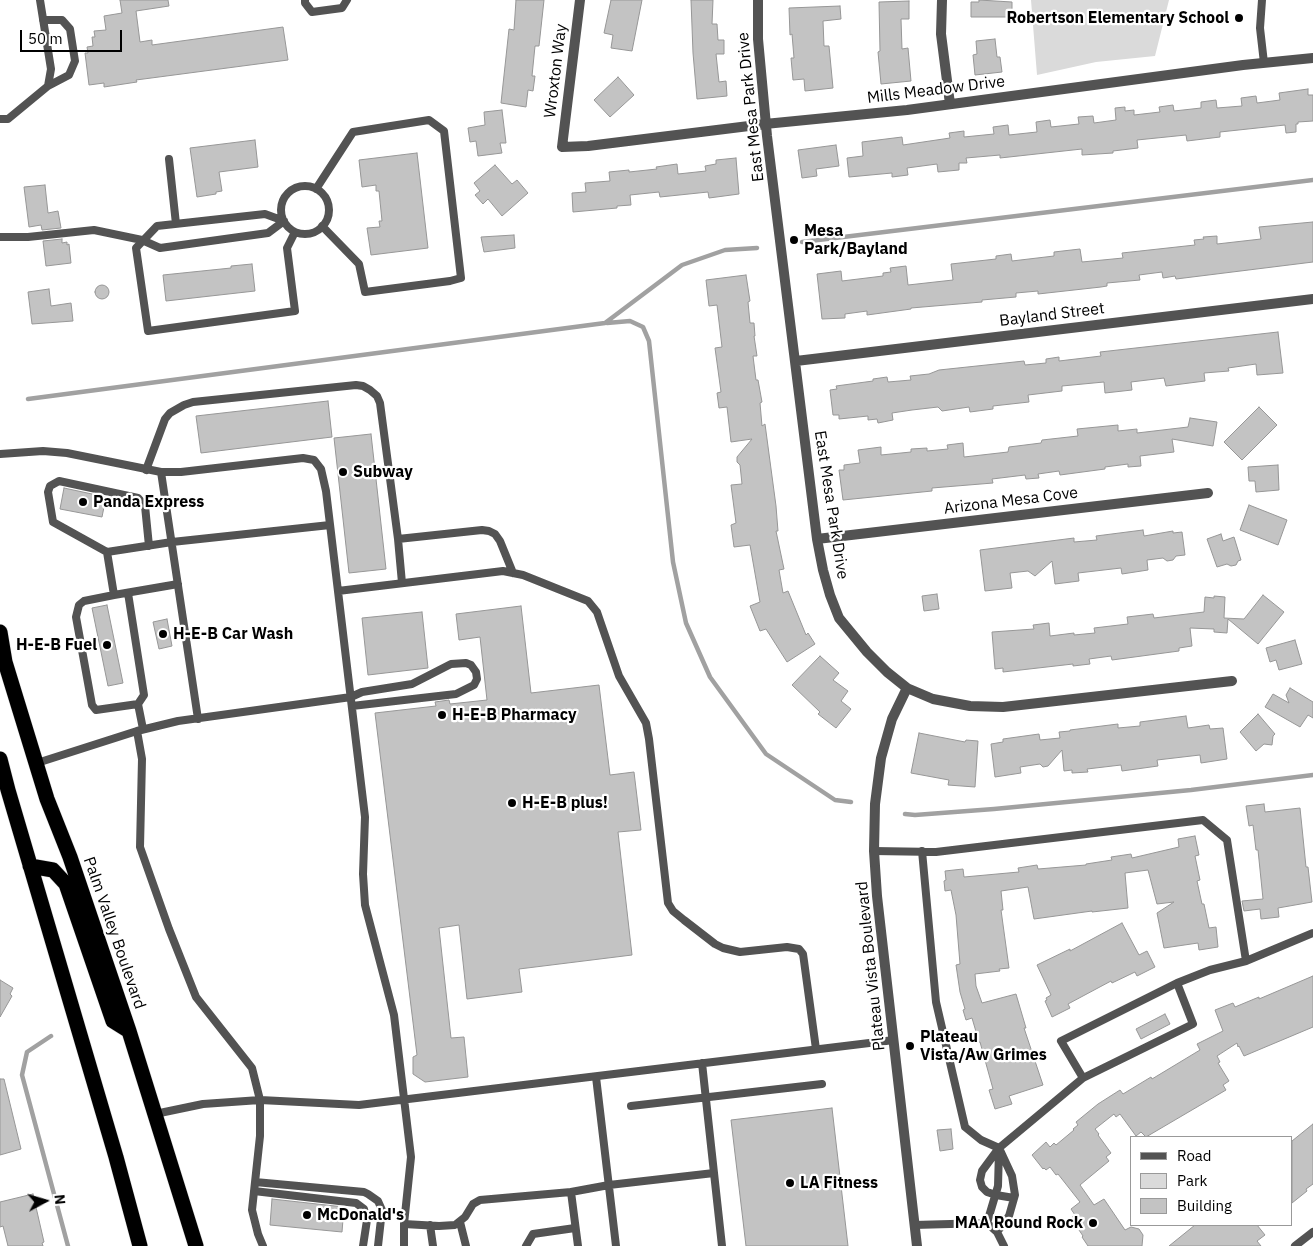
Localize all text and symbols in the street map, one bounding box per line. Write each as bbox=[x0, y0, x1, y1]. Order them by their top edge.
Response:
place label: Robertson Elementary School bbox=[1006, 8, 1229, 28]
marker: Robertson Elementary School bbox=[1233, 12, 1245, 24]
scale bar bbox=[22, 20, 125, 52]
street label: Wroxton Way bbox=[541, 23, 571, 119]
text: 50 m bbox=[28, 29, 63, 48]
street label: East Mesa Park Drive bbox=[734, 31, 768, 183]
street label: Mills Meadow Drive bbox=[866, 72, 1006, 108]
place label: Mesa Park/Bayland bbox=[804, 221, 908, 259]
marker: Mesa Park/Bayland bbox=[788, 234, 800, 246]
street label: Bayland Street bbox=[998, 299, 1106, 331]
street label: East Mesa Park Drive bbox=[810, 429, 852, 581]
place label: Subway bbox=[353, 462, 413, 482]
marker: Subway bbox=[337, 466, 349, 478]
street label: Arizona Mesa Cove bbox=[943, 483, 1079, 519]
place label: Panda Express bbox=[93, 492, 204, 512]
marker: Panda Express bbox=[77, 496, 89, 508]
place label: H-E-B Car Wash bbox=[173, 624, 293, 644]
marker: H-E-B Car Wash bbox=[157, 628, 169, 640]
place label: H-E-B Fuel bbox=[16, 635, 97, 655]
marker: H-E-B Fuel bbox=[101, 639, 113, 651]
place label: H-E-B Pharmacy bbox=[452, 705, 576, 725]
marker: H-E-B Pharmacy bbox=[436, 709, 448, 721]
place label: H-E-B plus! bbox=[522, 793, 608, 813]
marker: H-E-B plus! bbox=[506, 797, 518, 809]
street label: Palm Valley Boulevard bbox=[79, 854, 149, 1012]
street label: Plateau Vista Boulevard bbox=[853, 880, 889, 1052]
place label: Plateau Vista/Aw Grimes bbox=[920, 1027, 1047, 1065]
marker: Plateau Vista/Aw Grimes bbox=[904, 1040, 916, 1052]
legend bbox=[1130, 1136, 1293, 1226]
text: Road bbox=[1177, 1146, 1212, 1165]
text: Park bbox=[1177, 1171, 1207, 1190]
place label: LA Fitness bbox=[800, 1173, 878, 1193]
north arrow bbox=[20, 1176, 70, 1226]
marker: LA Fitness bbox=[784, 1177, 796, 1189]
text: N bbox=[50, 1193, 69, 1205]
text: Building bbox=[1177, 1196, 1232, 1215]
place label: McDonald's bbox=[317, 1205, 404, 1225]
marker: McDonald's bbox=[301, 1209, 313, 1221]
place label: MAA Round Rock bbox=[955, 1213, 1083, 1233]
marker: MAA Round Rock bbox=[1087, 1217, 1099, 1229]

